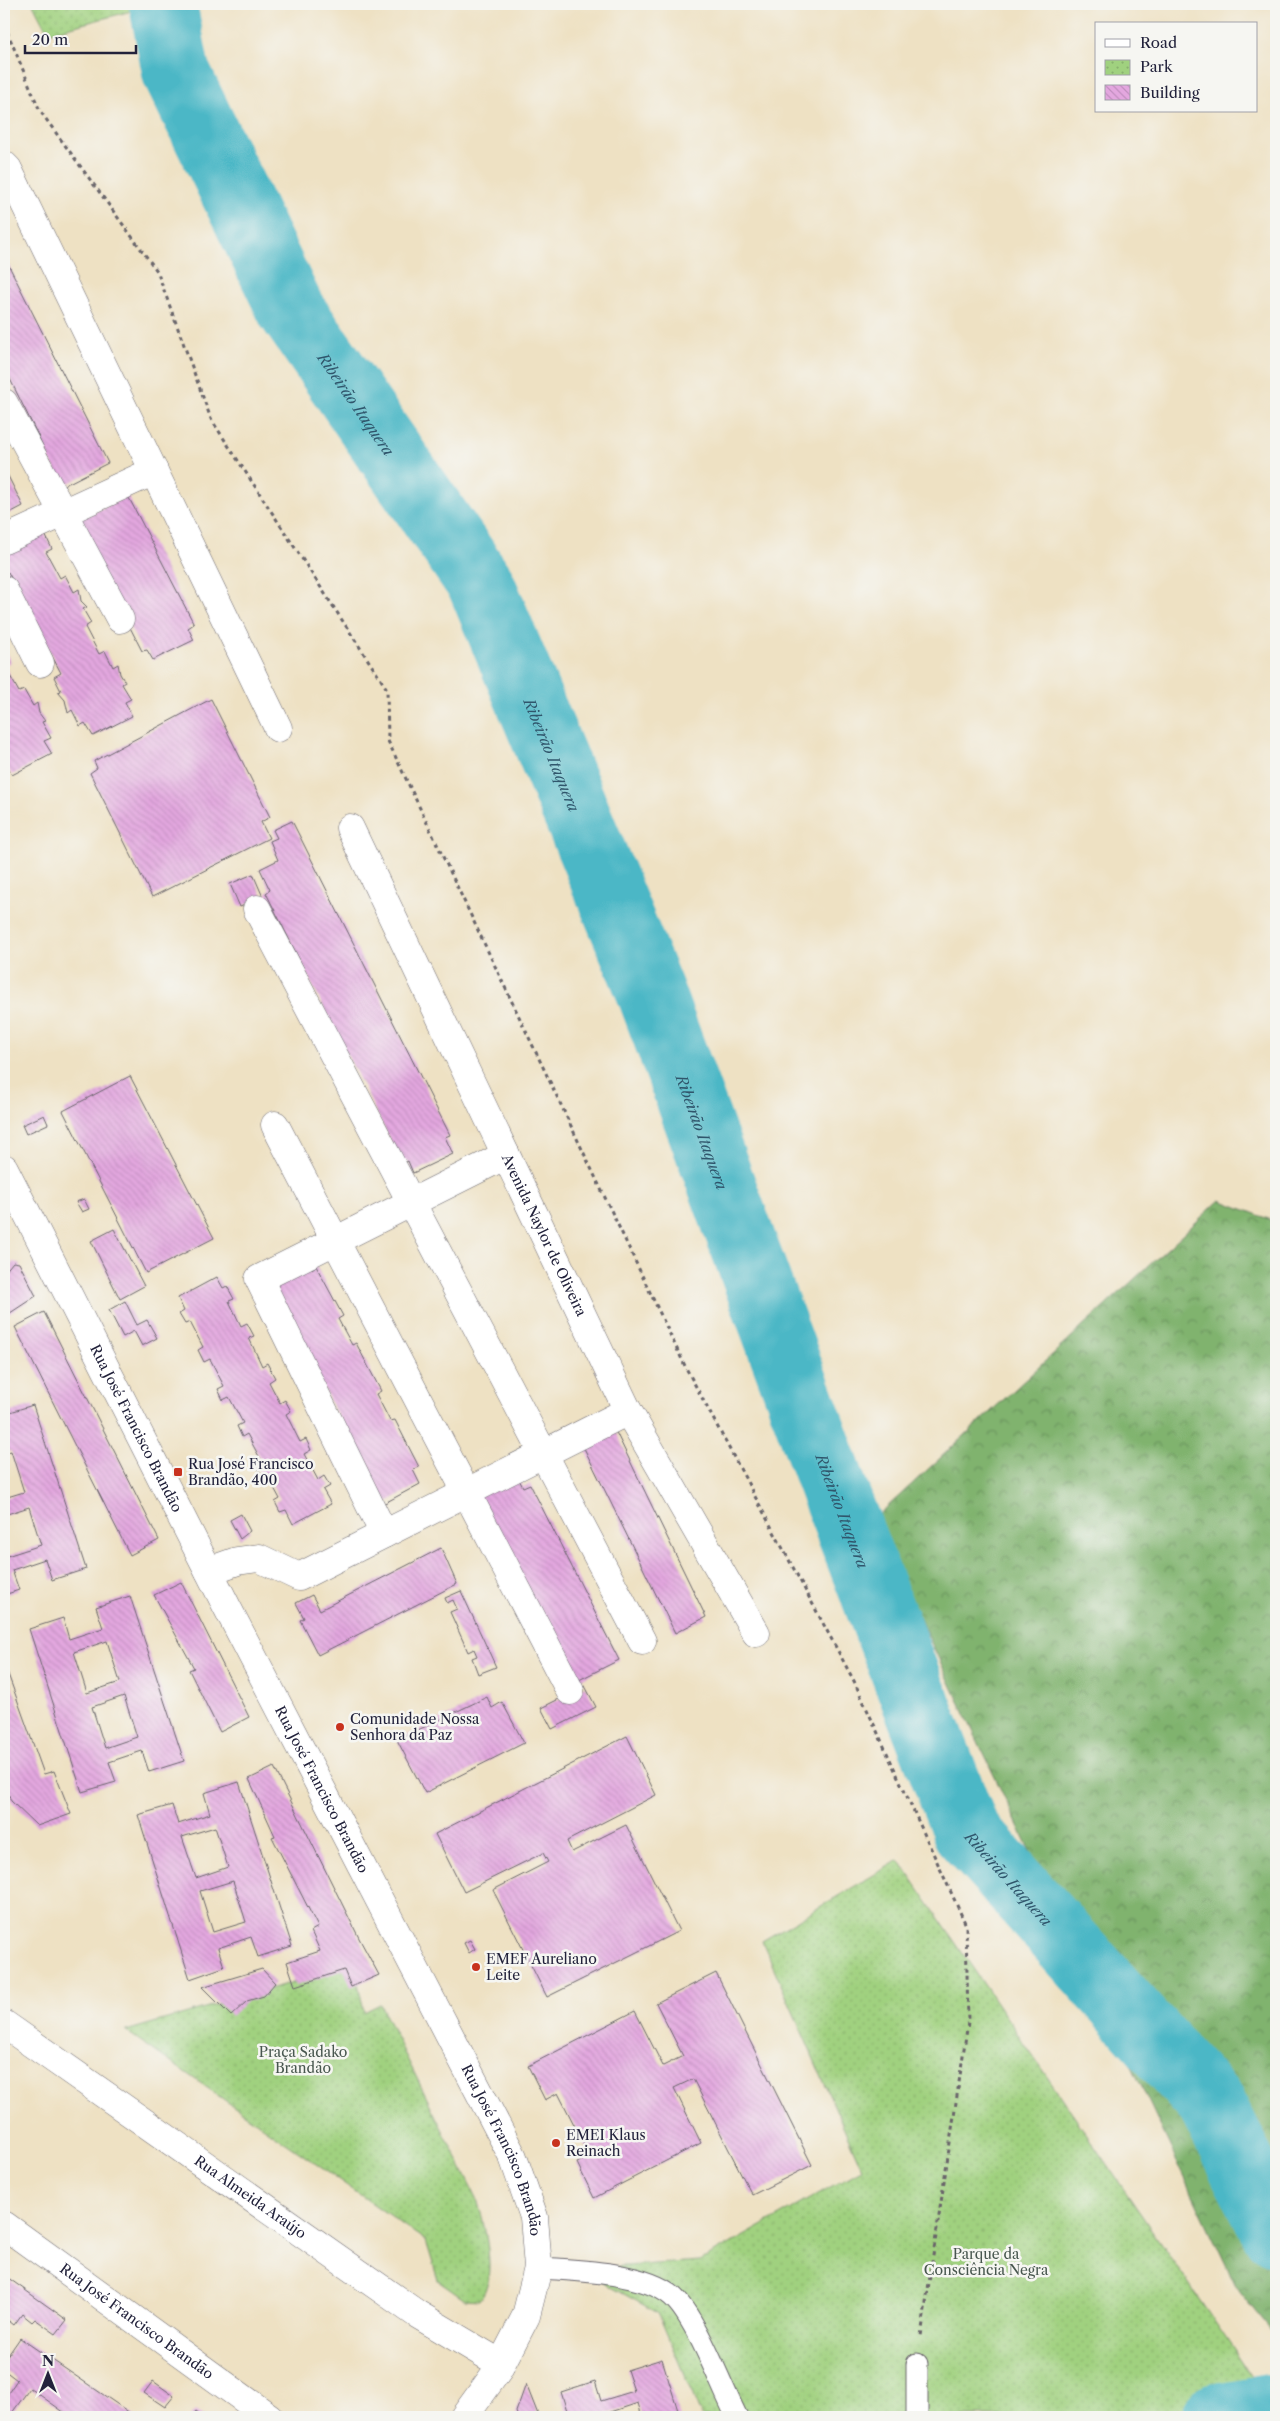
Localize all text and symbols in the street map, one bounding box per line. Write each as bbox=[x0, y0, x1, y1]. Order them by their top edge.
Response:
scale bar bbox=[25, 22, 136, 54]
legend bbox=[1095, 22, 1258, 112]
text: 20 m bbox=[32, 30, 68, 49]
text: Road bbox=[1140, 33, 1177, 52]
text: Park bbox=[1140, 57, 1174, 76]
text: Building bbox=[1140, 83, 1200, 102]
water label: Ribeirão Itaquera bbox=[313, 348, 399, 459]
water label: Ribeirão Itaquera bbox=[520, 694, 584, 814]
water label: Ribeirão Itaquera bbox=[672, 1071, 732, 1192]
street label: Avenida Naylor de Oliveira bbox=[497, 1150, 591, 1320]
street label: Rua José Francisco Brandão bbox=[86, 1342, 186, 1515]
water label: Ribeirão Itaquera bbox=[812, 1450, 873, 1571]
place label: Rua José Francisco Brandão, 400 bbox=[188, 1455, 314, 1489]
marker: Rua José Francisco Brandão, 400 bbox=[172, 1466, 184, 1478]
street label: Rua José Francisco Brandão bbox=[271, 1703, 373, 1876]
place label: Comunidade Nossa Senhora da Paz bbox=[350, 1710, 480, 1744]
marker: Comunidade Nossa Senhora da Paz bbox=[334, 1721, 346, 1733]
water label: Ribeirão Itaquera bbox=[960, 1826, 1056, 1930]
place label: EMEF Aureliano Leite bbox=[486, 1950, 597, 1984]
marker: EMEF Aureliano Leite bbox=[470, 1961, 482, 1973]
park label: Praça Sadako Brandão bbox=[259, 2043, 347, 2077]
street label: Rua José Francisco Brandão bbox=[457, 2061, 544, 2237]
place label: EMEI Klaus Reinach bbox=[566, 2126, 646, 2160]
marker: EMEI Klaus Reinach bbox=[550, 2137, 562, 2149]
street label: Rua Almeida Araújo bbox=[191, 2152, 310, 2242]
park label: Parque da Consciência Negra bbox=[924, 2245, 1049, 2279]
street label: Rua José Francisco Brandão bbox=[56, 2259, 217, 2383]
north arrow bbox=[22, 2348, 72, 2398]
text: N bbox=[42, 2352, 54, 2370]

